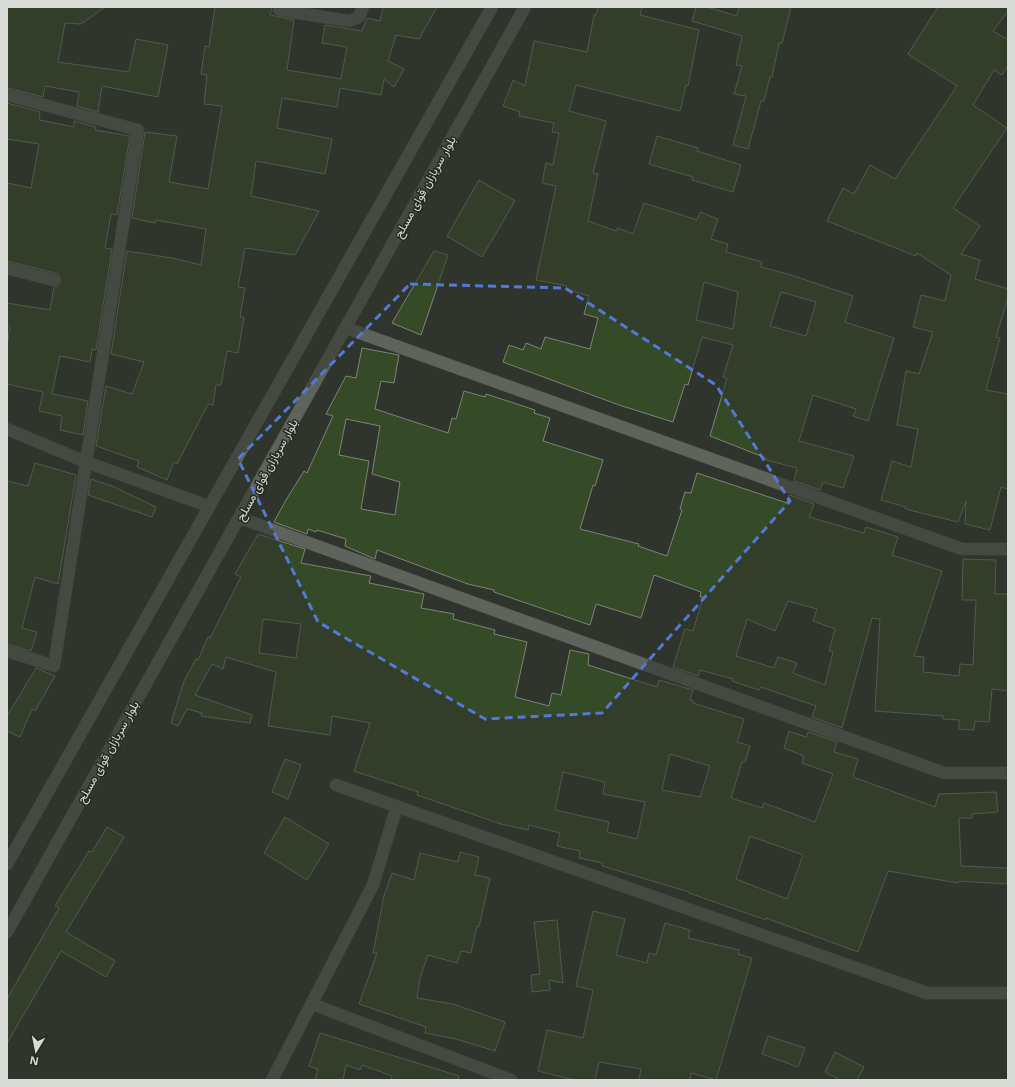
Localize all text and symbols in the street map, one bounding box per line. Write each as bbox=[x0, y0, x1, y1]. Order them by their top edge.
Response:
street label: بلوار سربازان قوای مسلح bbox=[389, 133, 461, 241]
street label: بلوار سربازان قوای مسلح bbox=[231, 416, 303, 524]
street label: بلوار سربازان قوای مسلح bbox=[72, 698, 144, 806]
north arrow bbox=[16, 1031, 56, 1071]
text: N bbox=[28, 1053, 40, 1070]

